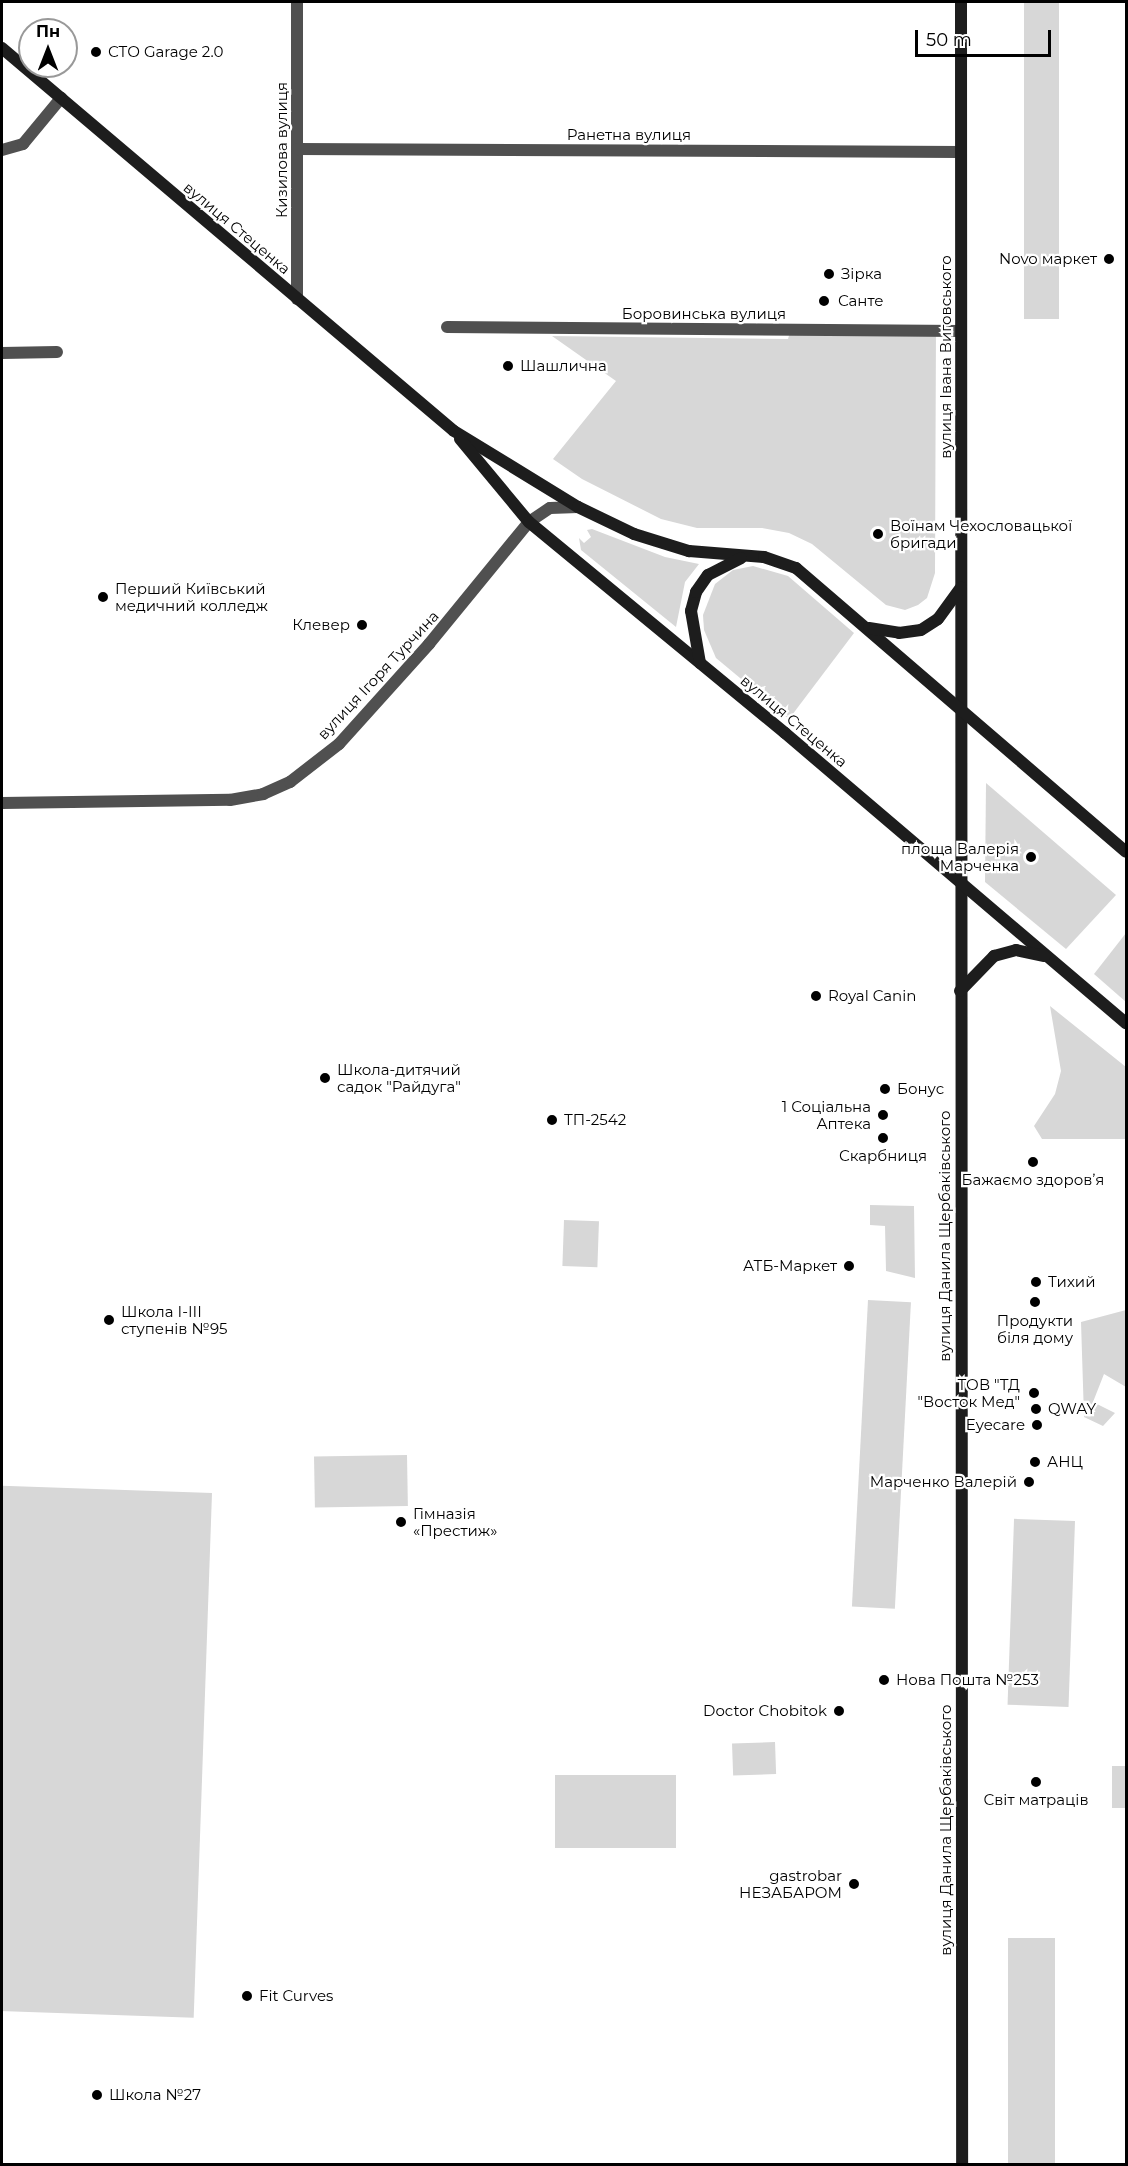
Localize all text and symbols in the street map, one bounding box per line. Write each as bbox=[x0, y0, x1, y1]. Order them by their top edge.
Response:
north arrow bbox=[18, 18, 78, 78]
scale bar bbox=[918, 18, 1054, 56]
text: Пн bbox=[36, 22, 60, 41]
text: 50 m bbox=[926, 29, 972, 51]
place label: СТО Garage 2.0 bbox=[108, 43, 223, 61]
marker: СТО Garage 2.0 bbox=[89, 45, 103, 59]
street label: Кизилова вулиця bbox=[273, 82, 291, 218]
street label: Ранетна вулиця bbox=[567, 126, 691, 144]
street label: вулиця Стеценка bbox=[180, 178, 294, 278]
place label: Novo маркет bbox=[999, 250, 1097, 268]
marker: Novo маркет bbox=[1102, 252, 1116, 266]
street label: вулиця Івана Виговського bbox=[937, 255, 955, 459]
place label: Зірка bbox=[841, 265, 882, 283]
marker: Зірка bbox=[822, 267, 836, 281]
marker: Санте bbox=[815, 292, 833, 310]
place label: Санте bbox=[838, 292, 884, 310]
street label: Боровинська вулиця bbox=[622, 305, 786, 323]
place label: Шашлична bbox=[520, 357, 607, 375]
marker: Шашлична bbox=[501, 359, 515, 373]
place label: Воїнам Чехословацької бригади bbox=[890, 516, 1072, 551]
marker: Воїнам Чехословацької бригади bbox=[871, 527, 885, 541]
place label: Перший Київський медичний колледж bbox=[115, 579, 268, 614]
marker: Перший Київський медичний колледж bbox=[96, 590, 110, 604]
street label: вулиця Ігоря Турчина bbox=[314, 607, 442, 743]
place label: Клевер bbox=[292, 616, 350, 634]
marker: Клевер bbox=[355, 618, 369, 632]
street label: вулиця Стеценка bbox=[737, 671, 851, 771]
place label: площа Валерія Марченка bbox=[901, 839, 1019, 874]
marker: площа Валерія Марченка bbox=[1024, 850, 1038, 864]
place label: Royal Canin bbox=[828, 987, 916, 1005]
marker: Royal Canin bbox=[809, 989, 823, 1003]
place label: Школа-дитячий садок "Райдуга" bbox=[337, 1060, 461, 1095]
marker: Школа-дитячий садок "Райдуга" bbox=[318, 1071, 332, 1085]
place label: Бонус bbox=[897, 1080, 944, 1098]
marker: Бонус bbox=[878, 1082, 892, 1096]
place label: 1 Соціальна Аптека bbox=[782, 1097, 871, 1132]
marker: 1 Соціальна Аптека bbox=[876, 1108, 890, 1122]
street label: вулиця Данила Щербаківського bbox=[936, 1110, 954, 1362]
place label: ТП-2542 bbox=[564, 1111, 626, 1129]
marker: ТП-2542 bbox=[545, 1113, 559, 1127]
marker: Скарбниця bbox=[876, 1131, 890, 1145]
place label: Скарбниця bbox=[839, 1147, 927, 1165]
marker: Бажаємо здоровʼя bbox=[1026, 1155, 1040, 1169]
place label: Бажаємо здоровʼя bbox=[962, 1171, 1104, 1189]
place label: АТБ-Маркет bbox=[743, 1257, 837, 1275]
marker: АТБ-Маркет bbox=[842, 1259, 856, 1273]
place label: Тихий bbox=[1048, 1273, 1095, 1291]
marker: Тихий bbox=[1029, 1275, 1043, 1289]
marker: Продукти біля дому bbox=[1028, 1295, 1042, 1309]
place label: Школа І-ІІІ ступенів №95 bbox=[121, 1302, 228, 1337]
place label: Продукти біля дому bbox=[997, 1311, 1073, 1346]
marker: Школа І-ІІІ ступенів №95 bbox=[102, 1313, 116, 1327]
place label: ТОВ "ТД "Восток Мед" bbox=[918, 1375, 1020, 1410]
marker: ТОВ "ТД "Восток Мед" bbox=[1025, 1384, 1043, 1402]
place label: QWAY bbox=[1048, 1400, 1096, 1418]
marker: QWAY bbox=[1029, 1402, 1043, 1416]
place label: Eyecare bbox=[966, 1416, 1025, 1434]
marker: Eyecare bbox=[1030, 1418, 1044, 1432]
place label: АНЦ bbox=[1047, 1453, 1083, 1471]
marker: АНЦ bbox=[1028, 1455, 1042, 1469]
place label: Марченко Валерій bbox=[870, 1473, 1017, 1491]
marker: Марченко Валерій bbox=[1022, 1475, 1036, 1489]
place label: Гімназія «Престиж» bbox=[413, 1504, 497, 1539]
marker: Гімназія «Престиж» bbox=[394, 1515, 408, 1529]
place label: Нова Пошта №253 bbox=[896, 1671, 1039, 1689]
marker: Нова Пошта №253 bbox=[877, 1673, 891, 1687]
place label: Doctor Chobitok bbox=[703, 1702, 827, 1720]
marker: Doctor Chobitok bbox=[832, 1704, 846, 1718]
street label: вулиця Данила Щербаківського bbox=[937, 1704, 955, 1956]
marker: Світ матраців bbox=[1029, 1775, 1043, 1789]
place label: Світ матраців bbox=[983, 1791, 1089, 1809]
place label: gastrobar НЕЗАБАРОМ bbox=[739, 1866, 842, 1901]
marker: gastrobar НЕЗАБАРОМ bbox=[847, 1877, 861, 1891]
place label: Fit Curves bbox=[259, 1987, 333, 2005]
marker: Fit Curves bbox=[240, 1989, 254, 2003]
place label: Школа №27 bbox=[109, 2086, 201, 2104]
marker: Школа №27 bbox=[90, 2088, 104, 2102]

